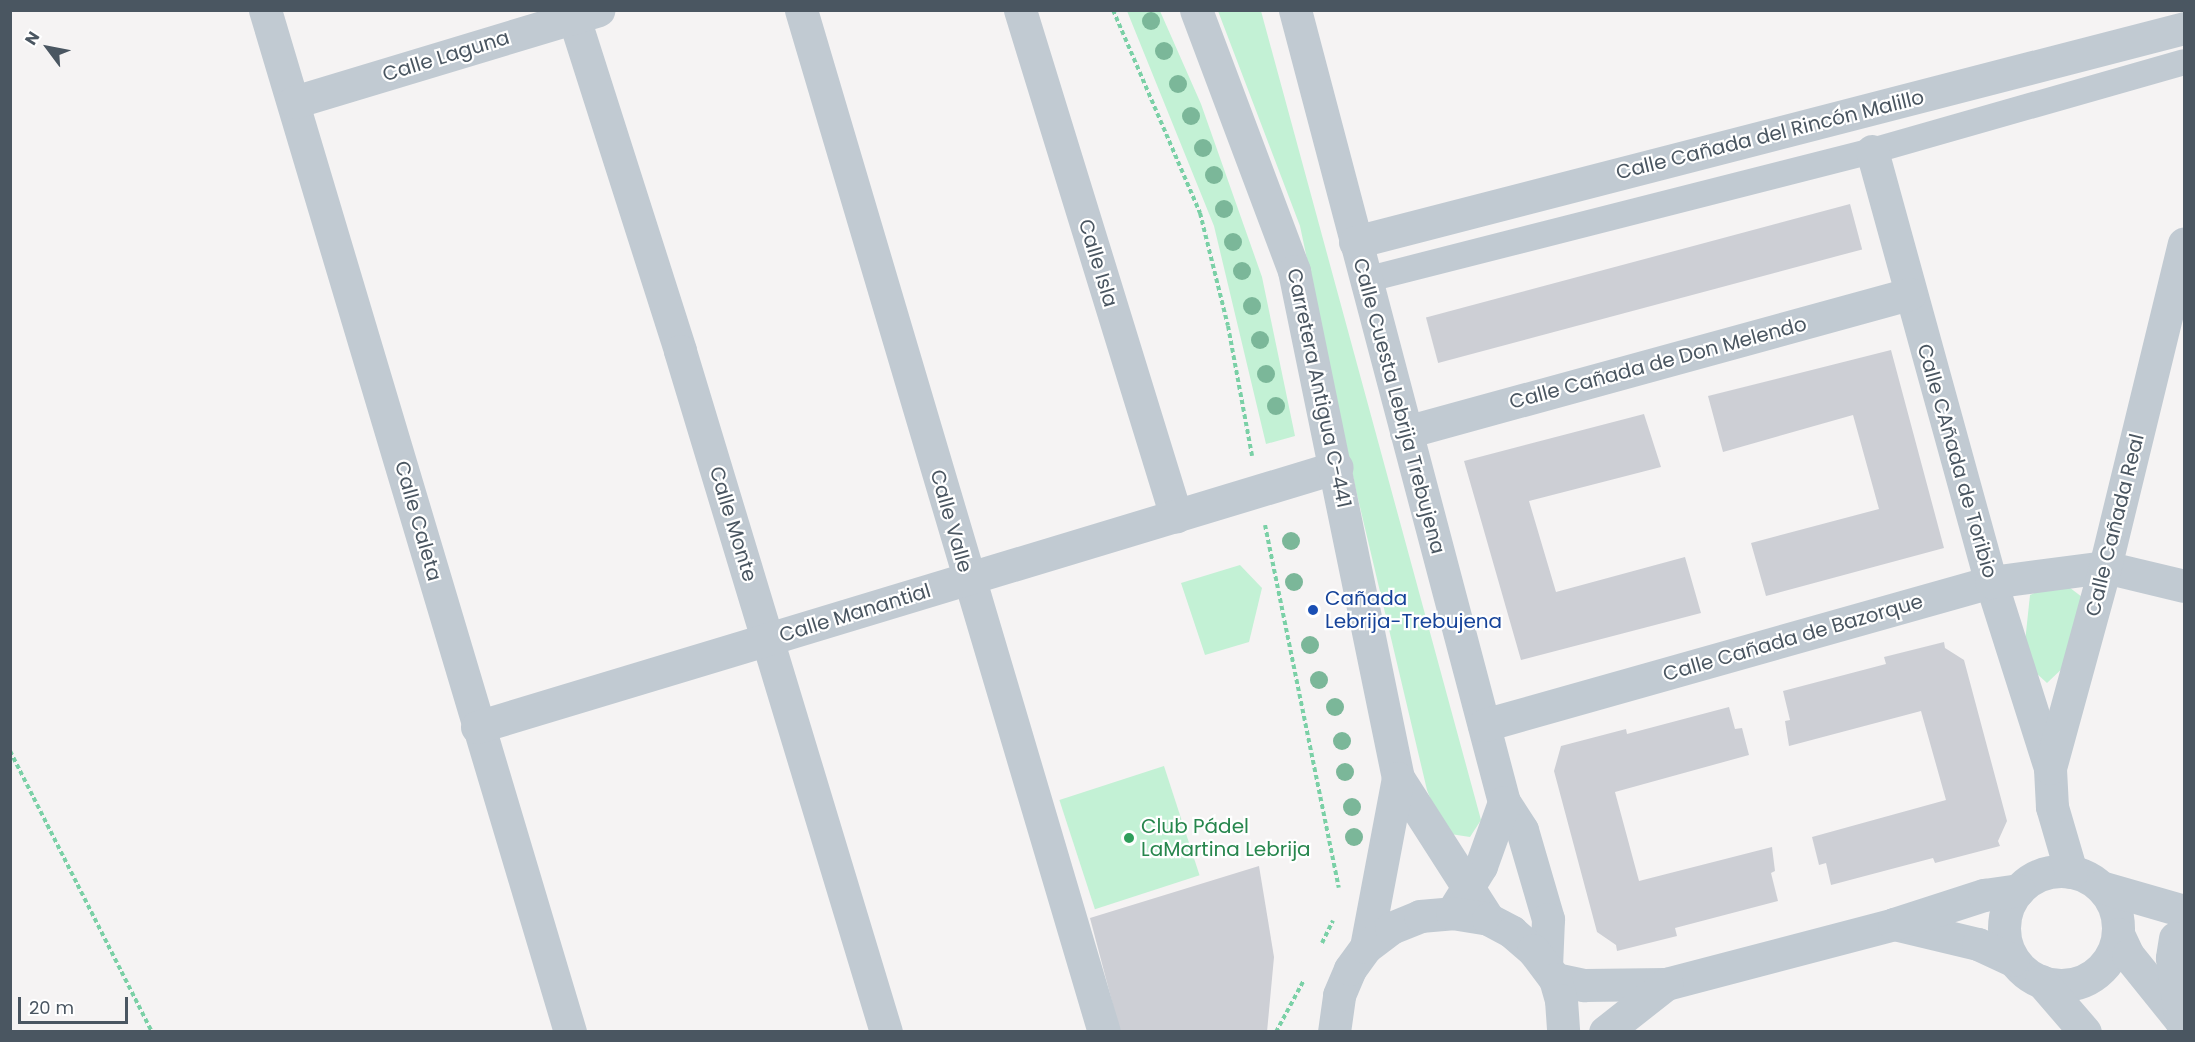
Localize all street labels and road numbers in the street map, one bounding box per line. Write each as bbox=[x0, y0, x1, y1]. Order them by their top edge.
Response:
street label: Calle Laguna bbox=[380, 25, 512, 87]
street label: Calle Cañada del Rincón Malillo bbox=[1614, 85, 1926, 185]
street label: Calle Isla bbox=[1073, 216, 1123, 310]
street label: Calle Cuesta Lebrija Trebujena bbox=[1348, 255, 1450, 557]
street label: Carretera Antigua C-441 bbox=[1282, 266, 1356, 510]
street label: Calle Cañada de Don Melendo bbox=[1507, 312, 1809, 414]
street label: Calle CAñada de Toribio bbox=[1912, 341, 2002, 581]
street label: Calle Cañada Real bbox=[2081, 431, 2149, 619]
street label: Calle Caleta bbox=[389, 458, 447, 584]
street label: Calle Monte bbox=[704, 464, 762, 584]
street label: Calle Valle bbox=[925, 467, 977, 575]
street label: Calle Manantial bbox=[776, 579, 934, 647]
street label: Calle Cañada de Bazorque bbox=[1660, 589, 1926, 687]

